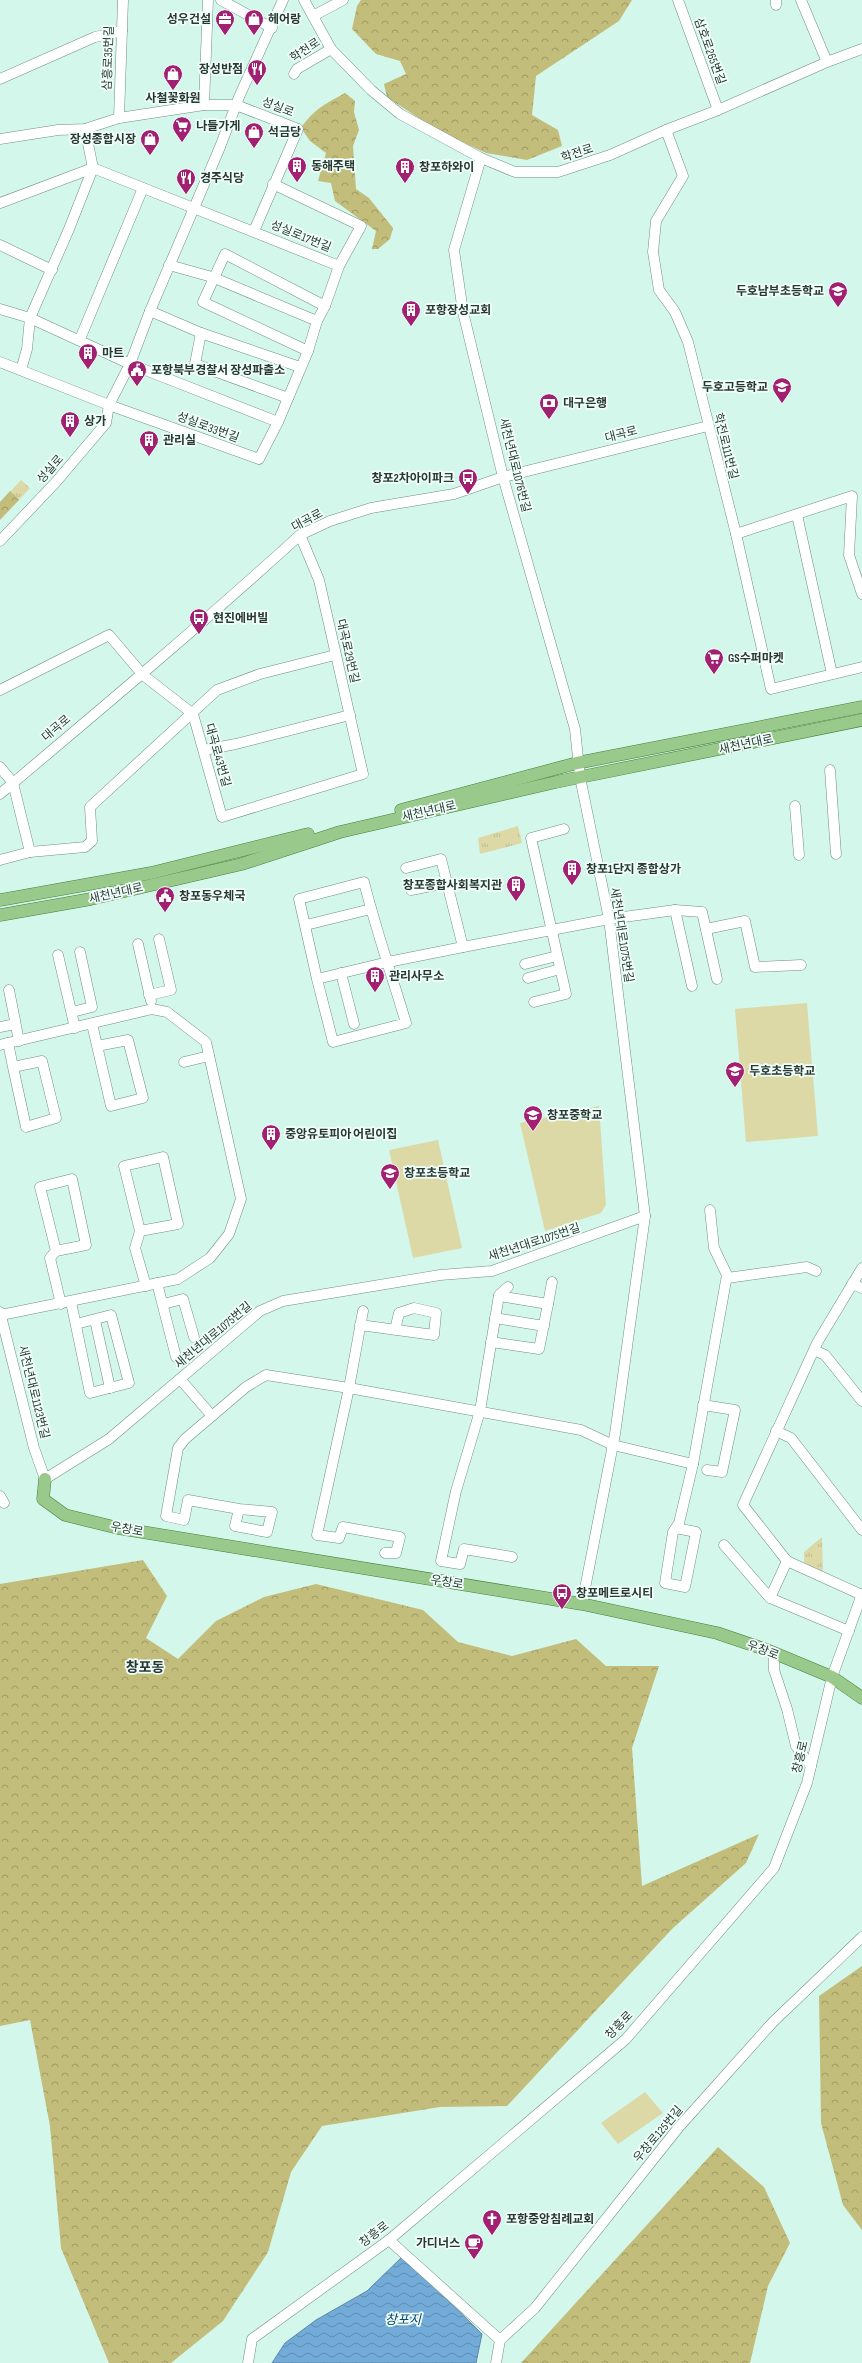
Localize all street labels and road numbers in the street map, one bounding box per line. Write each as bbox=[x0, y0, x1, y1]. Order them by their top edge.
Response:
street label: 삼호로265번길 bbox=[690, 16, 729, 87]
street label: 삼흥로35번길 bbox=[100, 25, 117, 91]
street label: 학천로 bbox=[287, 35, 323, 66]
street label: 성실로 bbox=[260, 95, 296, 120]
street label: 학전로 bbox=[559, 141, 595, 166]
street label: 성실로17번길 bbox=[268, 217, 333, 255]
street label: 성실로33번길 bbox=[175, 409, 241, 446]
street label: 학전로111번길 bbox=[710, 411, 741, 481]
street label: 새천년대로1076번길 bbox=[496, 416, 534, 514]
street label: 대곡로 bbox=[603, 423, 639, 446]
street label: 성실로 bbox=[34, 452, 67, 487]
street label: 대곡로 bbox=[289, 506, 325, 535]
street label: 대곡로29번길 bbox=[333, 618, 362, 685]
street label: 대곡로 bbox=[39, 712, 74, 745]
street label: 대곡로43번길 bbox=[201, 722, 234, 789]
street label: 새천년대로 bbox=[718, 731, 775, 758]
street label: 새천년대로 bbox=[401, 798, 458, 825]
street label: 새천년대로 bbox=[88, 880, 145, 907]
street label: 새천년대로1075번길 bbox=[607, 886, 636, 984]
street label: 새천년대로1075번길 bbox=[486, 1220, 582, 1265]
street label: 새천년대로1075번길 bbox=[172, 1299, 255, 1372]
street label: 새천년대로1123번길 bbox=[15, 1344, 52, 1440]
street label: 우창로 bbox=[109, 1519, 145, 1540]
street label: 우창로 bbox=[429, 1572, 464, 1592]
street label: 우창로 bbox=[745, 1638, 781, 1663]
street label: 창흥로 bbox=[789, 1739, 812, 1775]
street label: 창흥로 bbox=[602, 2008, 636, 2042]
street label: 우창로125번길 bbox=[630, 2103, 686, 2166]
street label: 창흥로 bbox=[357, 2218, 392, 2250]

